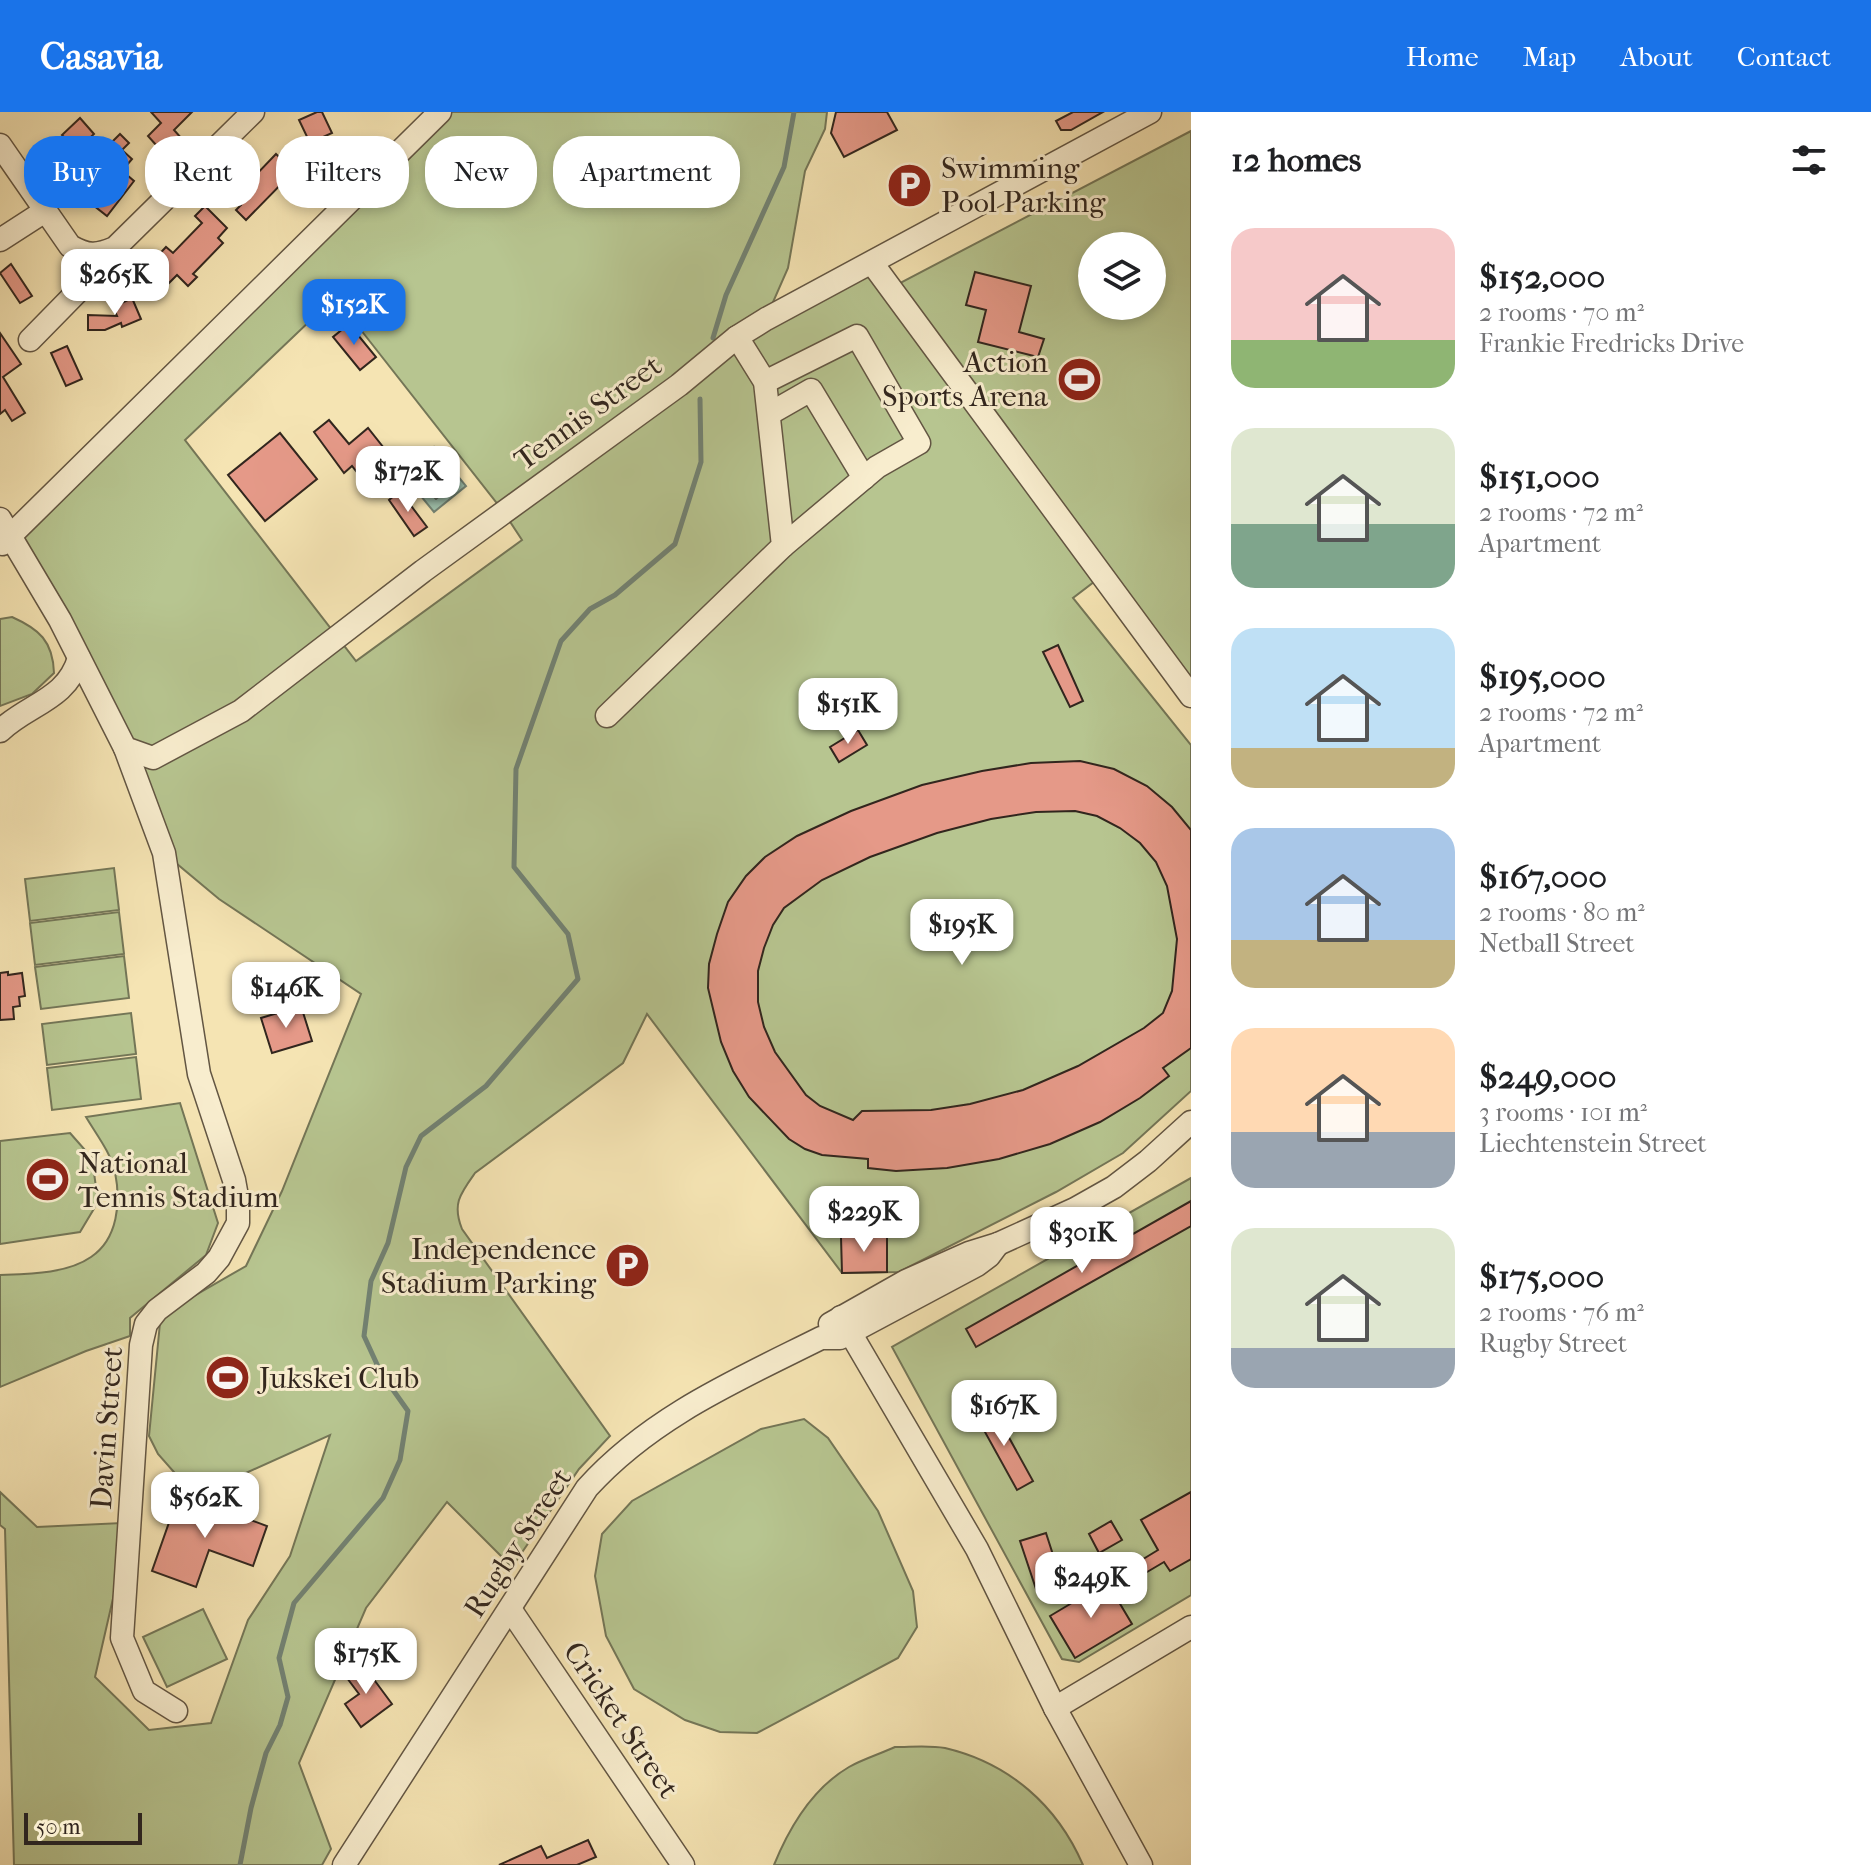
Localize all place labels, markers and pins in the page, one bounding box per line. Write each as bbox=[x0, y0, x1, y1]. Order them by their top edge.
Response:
place label: Swimming Pool Parking bbox=[941, 151, 1106, 220]
parking icon: Swimming Pool Parking bbox=[886, 161, 934, 209]
pin: $265K bbox=[59, 249, 171, 317]
pin: $152K bbox=[298, 279, 410, 347]
place label: Action Sports Arena bbox=[882, 345, 1049, 414]
sports icon: Action Sports Arena bbox=[1055, 355, 1103, 403]
pin: $172K bbox=[352, 446, 464, 514]
pin: $151K bbox=[792, 678, 904, 746]
pin: $195K bbox=[906, 899, 1018, 967]
pin: $146K bbox=[230, 962, 342, 1030]
place label: National Tennis Stadium bbox=[78, 1146, 279, 1215]
sports icon: National Tennis Stadium bbox=[23, 1156, 71, 1204]
pin: $229K bbox=[808, 1186, 920, 1254]
pin: $301K bbox=[1026, 1207, 1138, 1275]
place label: Independence Stadium Parking bbox=[381, 1232, 597, 1301]
parking icon: Independence Stadium Parking bbox=[603, 1242, 651, 1290]
sports icon: Jukskei Club bbox=[204, 1354, 252, 1402]
place label: Jukskei Club bbox=[257, 1361, 419, 1396]
pin: $167K bbox=[948, 1380, 1060, 1448]
pin: $562K bbox=[149, 1472, 261, 1540]
pin: $249K bbox=[1035, 1552, 1147, 1620]
pin: $175K bbox=[310, 1628, 422, 1696]

